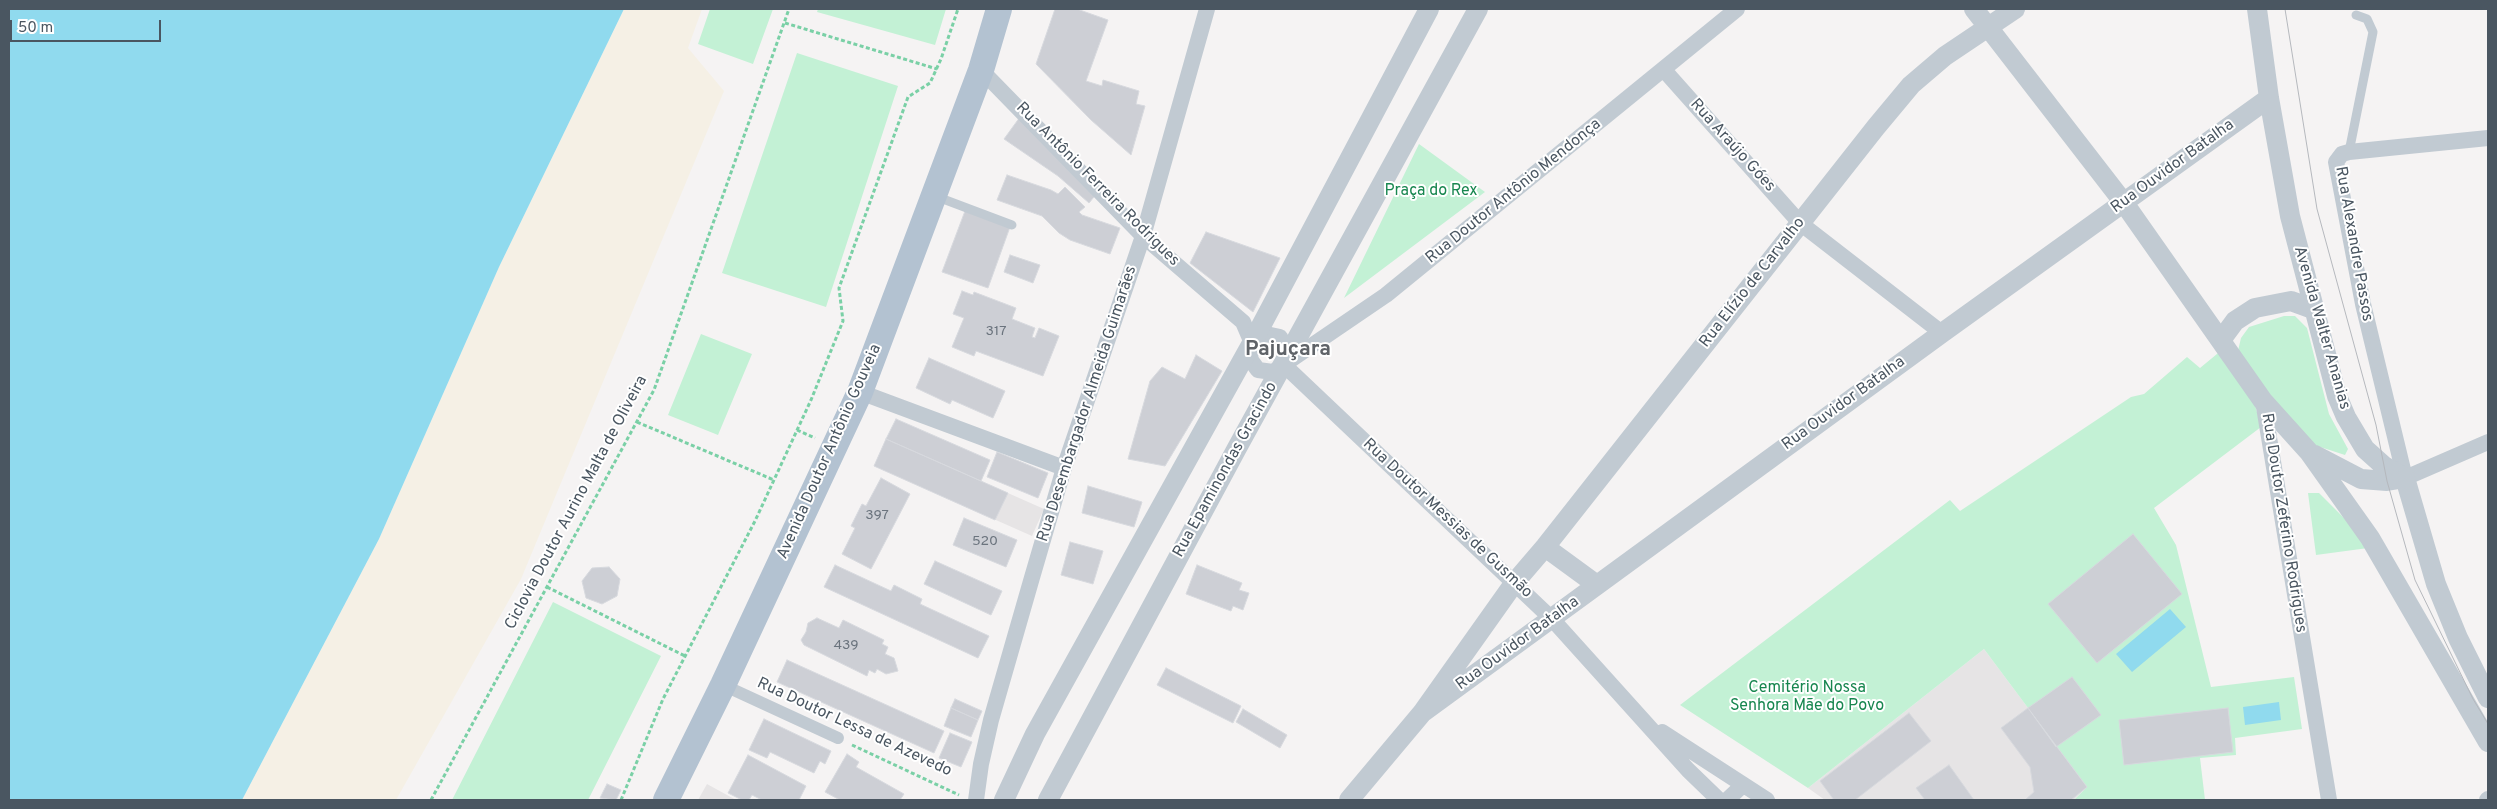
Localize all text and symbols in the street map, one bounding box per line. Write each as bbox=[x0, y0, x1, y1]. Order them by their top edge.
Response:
scale bar bbox=[12, 10, 164, 42]
text: 50 m bbox=[18, 19, 53, 38]
street label: Rua Araújo Góes bbox=[1685, 96, 1779, 196]
street label: Rua Antônio Ferreira Rodrigues bbox=[1011, 99, 1183, 271]
street label: Rua Doutor Antônio Mendonça bbox=[1423, 115, 1605, 269]
street label: Rua Ouvidor Batalha bbox=[2108, 116, 2238, 218]
street label: Rua Alexandre Passos bbox=[2330, 165, 2376, 323]
park label: Praça do Rex bbox=[1385, 182, 1477, 202]
street label: Rua Elízio de Carvalho bbox=[1696, 214, 1810, 352]
street label: Avenida Walter Ananias bbox=[2288, 244, 2354, 412]
street label: Rua Desembargador Almeida Guimarães bbox=[1034, 264, 1142, 544]
house number: 317 bbox=[986, 324, 1006, 340]
district label: Pajuçara bbox=[1245, 338, 1331, 364]
street label: Avenida Doutor Antônio Gouveia bbox=[774, 342, 886, 562]
street label: Rua Ouvidor Batalha bbox=[1779, 353, 1909, 455]
street label: Ciclovia Doutor Aurino Malta de Oliveira bbox=[502, 373, 652, 633]
street label: Rua Epaminondas Gracindo bbox=[1170, 379, 1282, 561]
street label: Rua Doutor Zeferino Rodrigues bbox=[2256, 412, 2310, 634]
street label: Rua Doutor Messias de Gusmão bbox=[1358, 435, 1536, 603]
house number: 397 bbox=[865, 508, 889, 524]
house number: 520 bbox=[972, 534, 998, 550]
street label: Rua Ouvidor Batalha bbox=[1453, 593, 1583, 695]
house number: 439 bbox=[833, 638, 859, 654]
street label: Rua Doutor Lessa de Azevedo bbox=[753, 674, 955, 782]
park label: Cemitério Nossa Senhora Mãe do Povo bbox=[1730, 679, 1884, 717]

